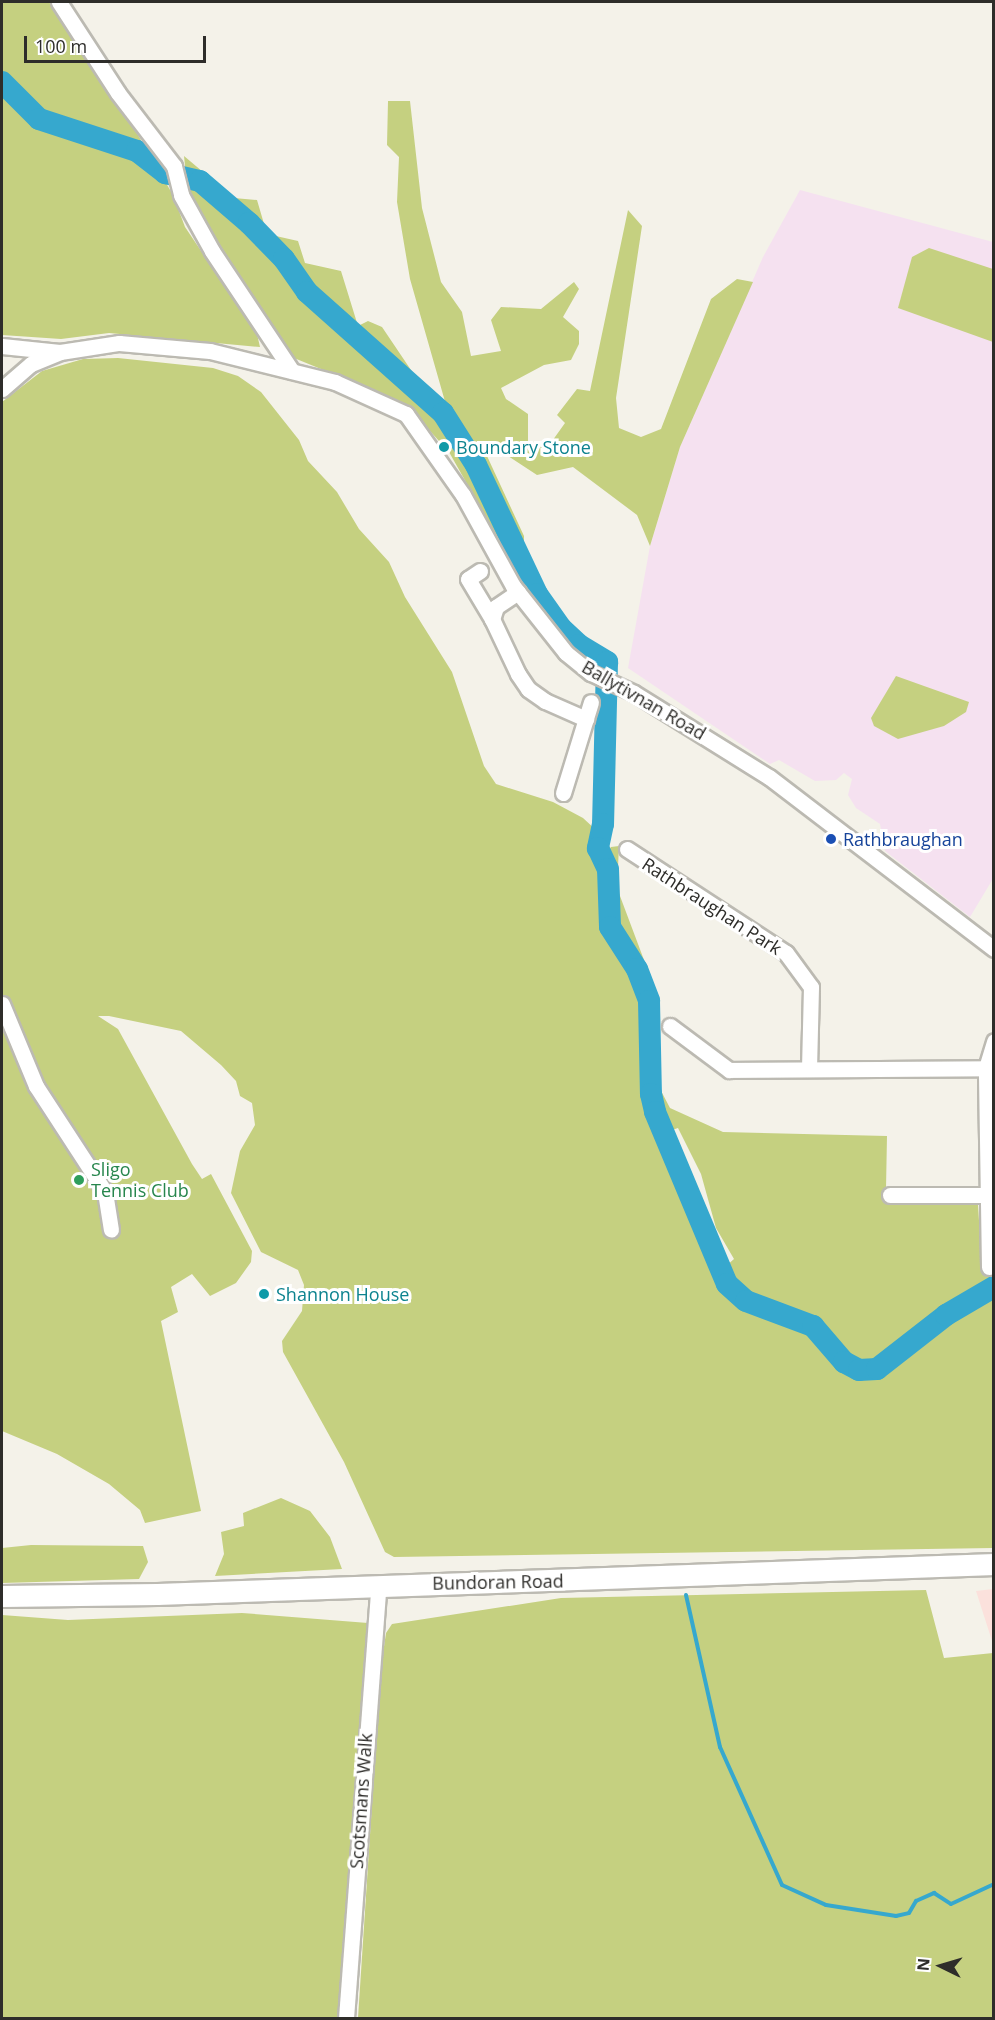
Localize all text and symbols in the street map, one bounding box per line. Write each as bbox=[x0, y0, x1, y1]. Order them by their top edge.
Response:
scale bar bbox=[27, 24, 208, 62]
text: 100 m bbox=[35, 34, 87, 58]
place label: Boundary Stone bbox=[456, 436, 591, 458]
marker: Boundary Stone bbox=[437, 440, 451, 454]
street label: Ballytivnan Road bbox=[578, 656, 710, 744]
place label: Rathbraughan bbox=[843, 828, 963, 850]
marker: Rathbraughan bbox=[824, 832, 838, 846]
street label: Rathbraughan Park bbox=[638, 853, 786, 959]
place label: Sligo Tennis Club bbox=[91, 1159, 189, 1202]
marker: Sligo Tennis Club bbox=[72, 1173, 86, 1187]
place label: Shannon House bbox=[276, 1283, 409, 1305]
marker: Shannon House bbox=[257, 1287, 271, 1301]
street label: Bundoran Road bbox=[432, 1570, 564, 1594]
street label: Scotsmans Walk bbox=[345, 1732, 377, 1870]
north arrow bbox=[911, 1936, 971, 1996]
text: N bbox=[912, 1957, 935, 1972]

